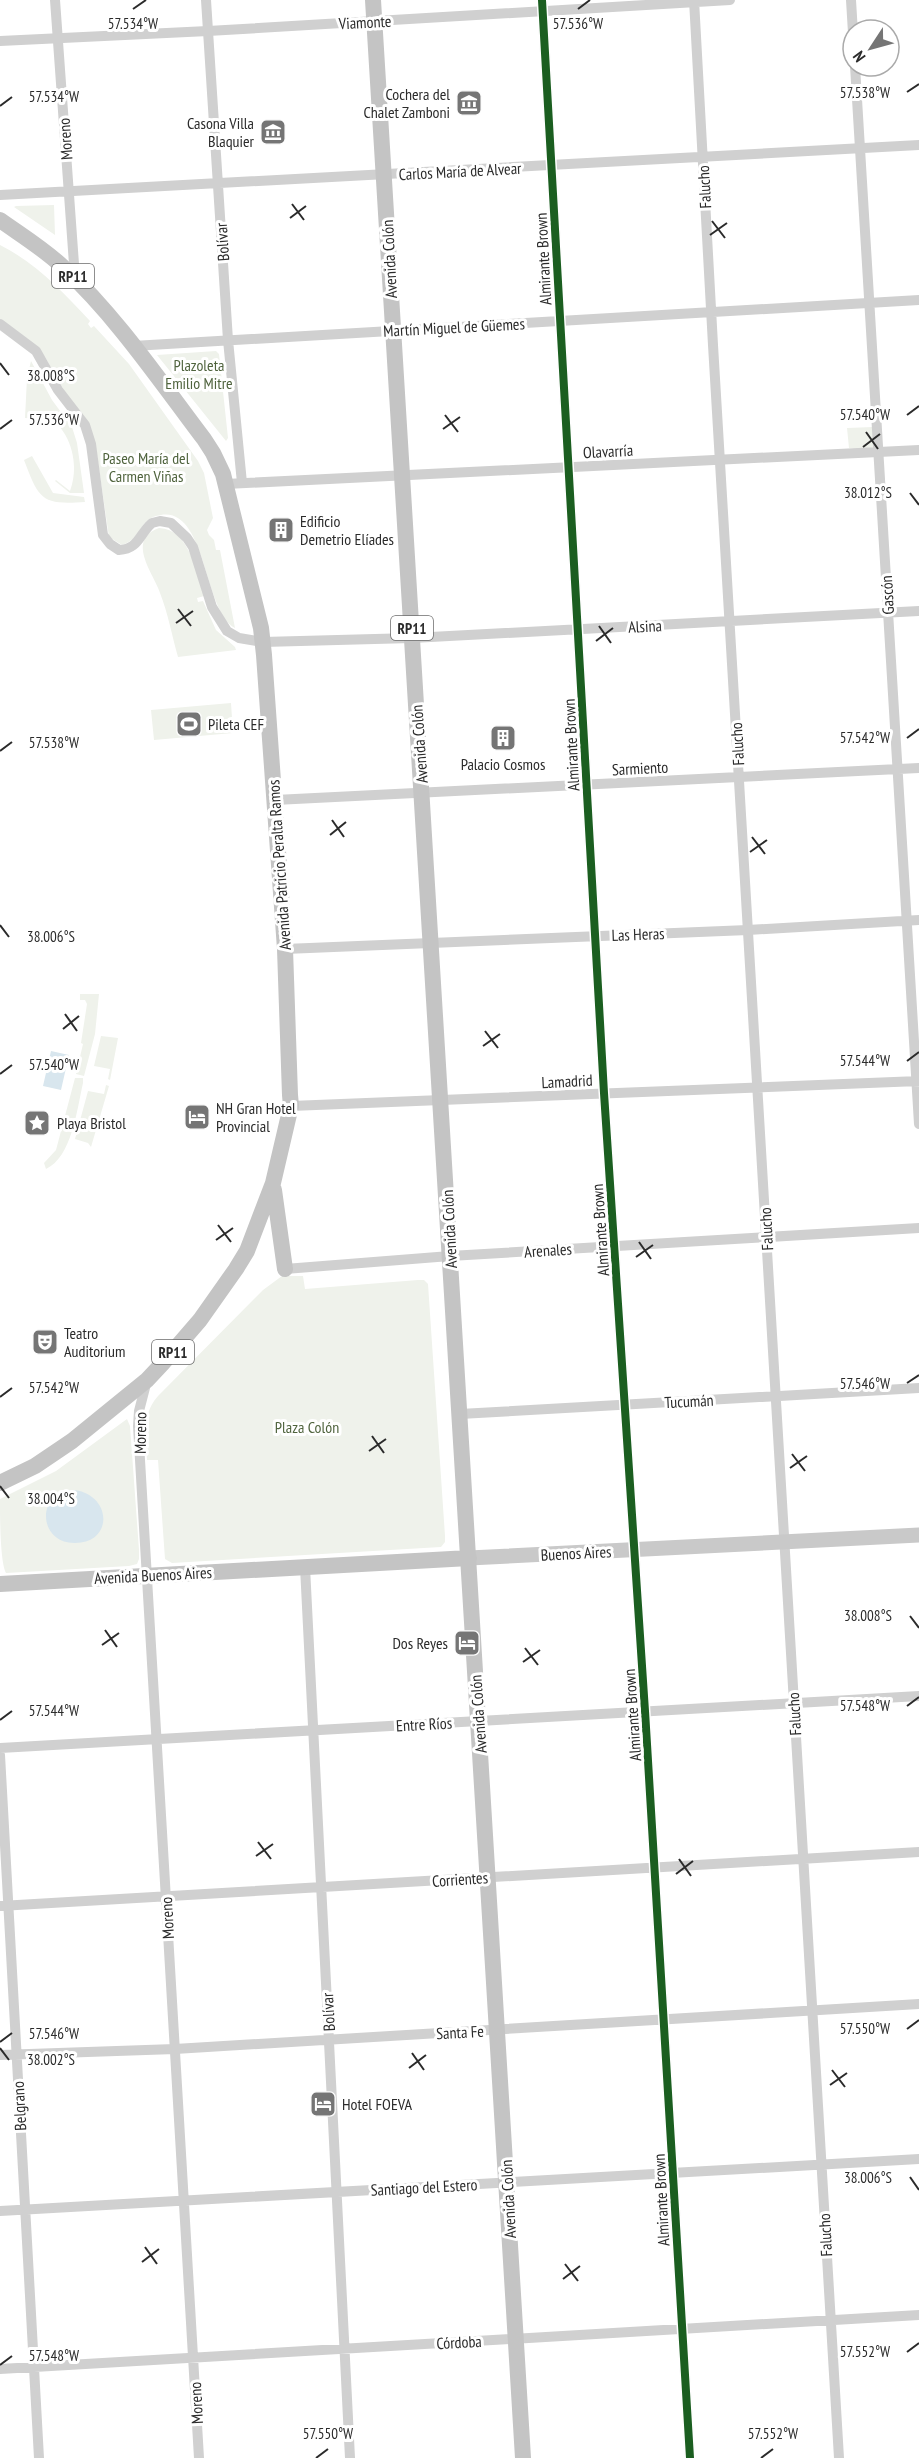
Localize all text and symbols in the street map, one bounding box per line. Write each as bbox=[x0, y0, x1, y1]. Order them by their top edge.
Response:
street label: Viamonte bbox=[337, 11, 392, 33]
text: 57.534°W bbox=[108, 14, 158, 33]
text: 57.536°W bbox=[553, 14, 603, 33]
north arrow bbox=[841, 18, 901, 78]
text: N bbox=[848, 47, 869, 66]
text: 57.538°W bbox=[840, 83, 890, 102]
place label: Cochera del Chalet Zamboni bbox=[363, 84, 450, 122]
text: 57.534°W bbox=[29, 87, 79, 106]
museum icon: Cochera del Chalet Zamboni bbox=[454, 88, 484, 118]
place label: Casona Villa Blaquier bbox=[187, 113, 255, 151]
street label: Moreno bbox=[54, 117, 76, 161]
museum icon: Casona Villa Blaquier bbox=[258, 117, 288, 147]
street label: Carlos María de Alvear bbox=[398, 158, 523, 184]
street label: Falucho bbox=[693, 165, 715, 209]
street label: Almirante Brown bbox=[531, 212, 555, 306]
street label: Avenida Colón bbox=[377, 219, 401, 299]
street label: Bolívar bbox=[211, 221, 233, 262]
road number: RP11 bbox=[52, 264, 94, 288]
street label: Martín Miguel de Güemes bbox=[383, 313, 525, 341]
park label: Plazoleta Emilio Mitre bbox=[165, 355, 233, 393]
text: 38.008°S bbox=[27, 366, 75, 385]
text: 57.540°W bbox=[840, 405, 890, 424]
text: 57.536°W bbox=[29, 410, 79, 429]
street label: Olavarría bbox=[582, 440, 634, 462]
park label: Paseo María del Carmen Viñas bbox=[103, 448, 190, 486]
text: 38.012°S bbox=[844, 483, 892, 502]
place label: Edificio Demetrio Elíades bbox=[300, 511, 394, 549]
building icon: Edificio Demetrio Elíades bbox=[266, 515, 296, 545]
street label: Gascón bbox=[876, 575, 898, 615]
street label: Alsina bbox=[628, 615, 662, 637]
road number: RP11 bbox=[391, 616, 433, 640]
street label: Almirante Brown bbox=[559, 698, 583, 792]
street label: Avenida Colón bbox=[406, 704, 432, 784]
sports icon: Pileta CEF bbox=[174, 709, 204, 739]
place label: Pileta CEF bbox=[208, 714, 264, 734]
street label: Falucho bbox=[726, 722, 748, 766]
building icon: Palacio Cosmos bbox=[488, 723, 518, 753]
text: 57.542°W bbox=[840, 728, 890, 747]
text: 57.538°W bbox=[29, 733, 79, 752]
place label: Palacio Cosmos bbox=[461, 754, 545, 774]
street label: Sarmiento bbox=[611, 757, 669, 779]
street label: Avenida Patricio Peralta Ramos bbox=[263, 779, 295, 951]
street label: Las Heras bbox=[611, 923, 665, 945]
text: 38.006°S bbox=[27, 927, 75, 946]
text: 57.544°W bbox=[840, 1051, 890, 1070]
text: 57.540°W bbox=[29, 1055, 79, 1074]
street label: Lamadrid bbox=[541, 1070, 593, 1092]
place label: NH Gran Hotel Provincial bbox=[216, 1098, 296, 1136]
hotel icon: NH Gran Hotel Provincial bbox=[182, 1102, 212, 1132]
place icon: Playa Bristol bbox=[22, 1108, 52, 1138]
place label: Playa Bristol bbox=[57, 1113, 126, 1133]
street label: Almirante Brown bbox=[587, 1183, 613, 1277]
street label: Avenida Colón bbox=[437, 1189, 461, 1269]
street label: Falucho bbox=[755, 1207, 777, 1251]
street label: Arenales bbox=[523, 1238, 573, 1262]
place label: Teatro Auditorium bbox=[64, 1323, 125, 1361]
theatre icon: Teatro Auditorium bbox=[30, 1327, 60, 1357]
road number: RP11 bbox=[152, 1340, 194, 1364]
text: 57.546°W bbox=[840, 1374, 890, 1393]
text: 57.542°W bbox=[29, 1378, 79, 1397]
street label: Tucumán bbox=[664, 1390, 714, 1412]
street label: Moreno bbox=[130, 1412, 150, 1454]
park label: Plaza Colón bbox=[275, 1417, 339, 1437]
text: 38.004°S bbox=[27, 1489, 75, 1508]
street label: Buenos Aires bbox=[540, 1541, 612, 1565]
street label: Avenida Buenos Aires bbox=[94, 1562, 212, 1588]
text: 38.008°S bbox=[844, 1606, 892, 1625]
hotel icon: Dos Reyes bbox=[452, 1628, 482, 1658]
place label: Dos Reyes bbox=[392, 1633, 448, 1653]
street label: Almirante Brown bbox=[619, 1668, 645, 1762]
street label: Avenida Colón bbox=[465, 1674, 491, 1754]
street label: Falucho bbox=[783, 1692, 805, 1736]
text: 57.548°W bbox=[840, 1696, 890, 1715]
text: 57.544°W bbox=[29, 1701, 79, 1720]
street label: Entre Ríos bbox=[395, 1713, 453, 1735]
street label: Corrientes bbox=[431, 1867, 489, 1891]
street label: Moreno bbox=[156, 1896, 178, 1940]
street label: Bolívar bbox=[317, 1992, 339, 2032]
text: 57.550°W bbox=[840, 2019, 890, 2038]
street label: Santa Fe bbox=[436, 2021, 484, 2043]
text: 57.546°W bbox=[29, 2024, 79, 2043]
text: 38.002°S bbox=[27, 2050, 75, 2069]
street label: Belgrano bbox=[8, 2081, 30, 2131]
hotel icon: Hotel FOEVA bbox=[308, 2089, 338, 2119]
place label: Hotel FOEVA bbox=[342, 2094, 413, 2114]
street label: Almirante Brown bbox=[649, 2153, 673, 2247]
street label: Avenida Colón bbox=[496, 2159, 520, 2239]
text: 38.006°S bbox=[844, 2168, 892, 2187]
street label: Santiago del Estero bbox=[370, 2174, 478, 2200]
street label: Falucho bbox=[814, 2213, 836, 2257]
street label: Córdoba bbox=[436, 2331, 482, 2353]
text: 57.552°W bbox=[840, 2342, 890, 2361]
text: 57.548°W bbox=[29, 2346, 79, 2365]
street label: Moreno bbox=[185, 2381, 207, 2425]
text: 57.550°W bbox=[303, 2424, 353, 2443]
text: 57.552°W bbox=[748, 2424, 798, 2443]

